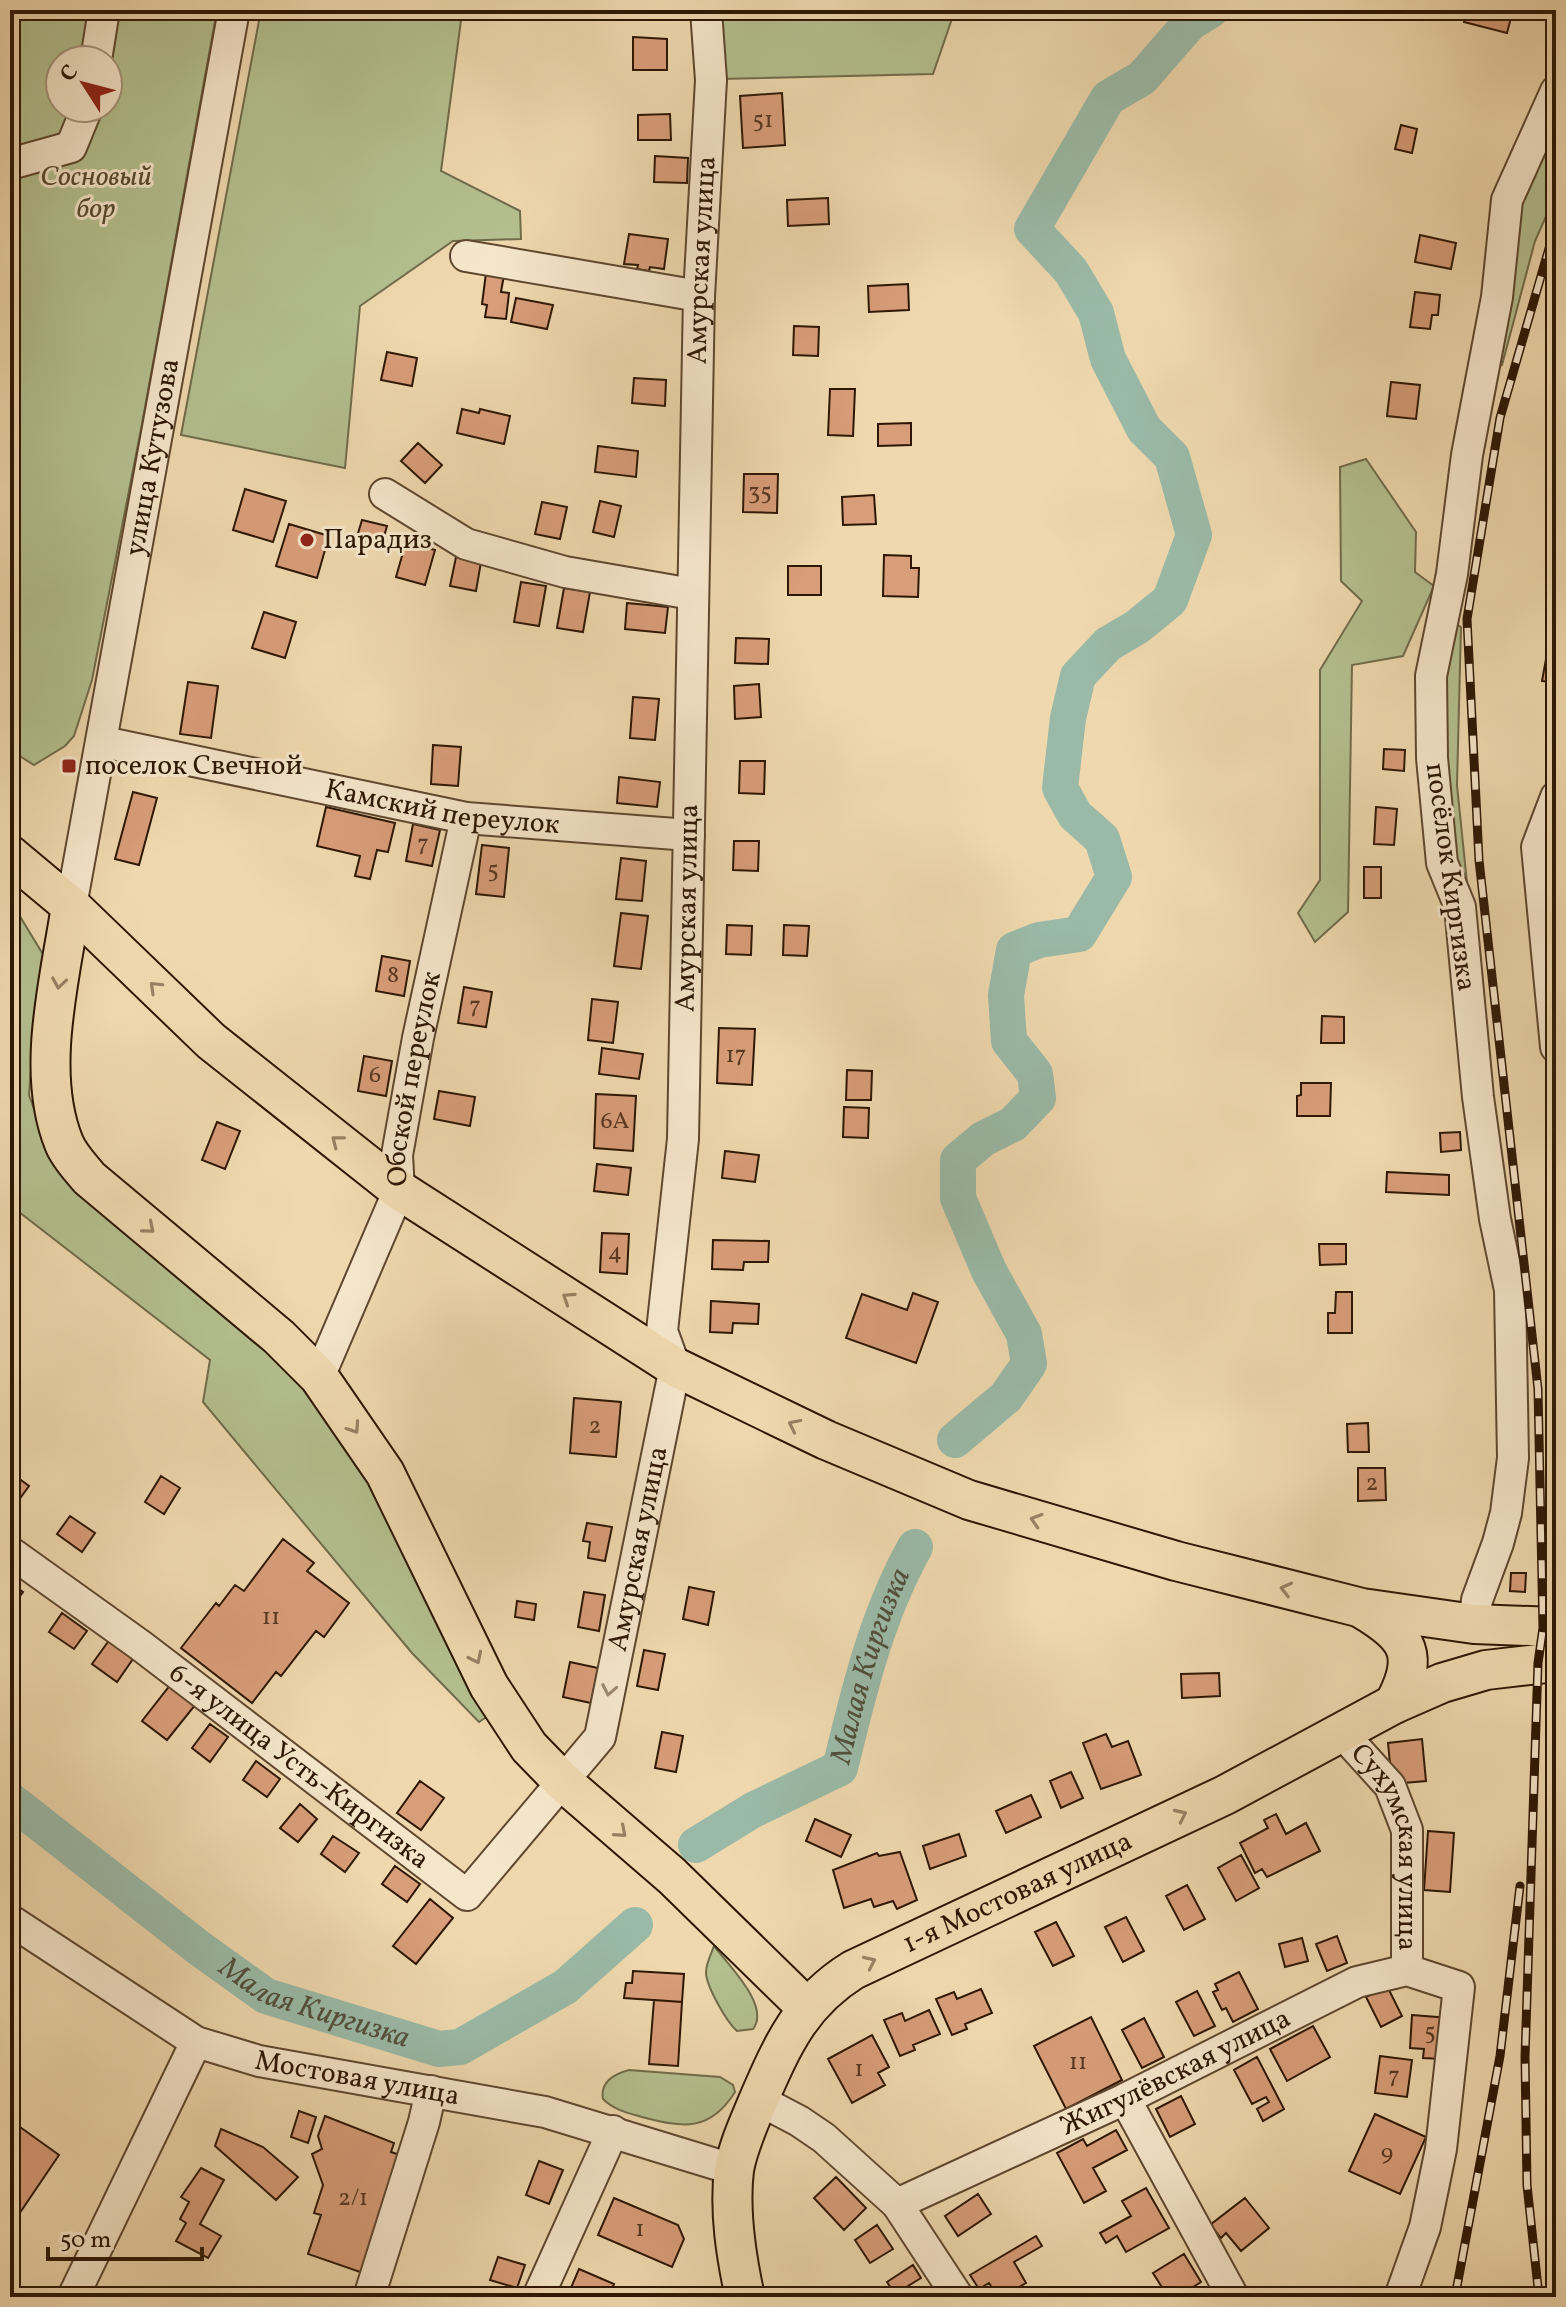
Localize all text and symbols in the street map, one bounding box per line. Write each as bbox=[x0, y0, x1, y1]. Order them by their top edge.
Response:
north arrow bbox=[44, 44, 124, 124]
text: С bbox=[53, 59, 87, 89]
house number: 51 bbox=[753, 104, 773, 138]
street label: Амурская улица bbox=[678, 155, 726, 365]
park label: Сосновый бор bbox=[40, 158, 152, 229]
street label: улица Кутузова bbox=[116, 355, 190, 559]
house number: 35 bbox=[748, 476, 772, 510]
place label: Парадиз bbox=[323, 521, 432, 560]
marker: Парадиз bbox=[298, 531, 316, 549]
place label: поселок Свечной bbox=[85, 747, 302, 786]
marker: поселок Свечной bbox=[60, 757, 78, 775]
street label: посёлок Киргизка bbox=[1415, 760, 1485, 994]
street label: Камский переулок bbox=[321, 769, 561, 845]
street label: Амурская улица bbox=[666, 803, 709, 1012]
house number: 7 bbox=[417, 828, 429, 862]
house number: 5 bbox=[487, 854, 499, 888]
house number: 8 bbox=[387, 959, 399, 993]
street label: Обской переулок bbox=[377, 968, 451, 1188]
one-way arrow bbox=[52, 977, 69, 990]
one-way arrow bbox=[150, 982, 164, 996]
house number: 7 bbox=[469, 990, 481, 1024]
house number: 17 bbox=[726, 1039, 746, 1073]
house number: 6 bbox=[369, 1059, 381, 1093]
house number: 6А bbox=[600, 1105, 630, 1139]
one-way arrow bbox=[331, 1137, 346, 1151]
one-way arrow bbox=[140, 1218, 155, 1233]
house number: 4 bbox=[608, 1236, 622, 1270]
one-way arrow bbox=[562, 1293, 577, 1308]
house number: 2 bbox=[589, 1410, 601, 1444]
one-way arrow bbox=[788, 1419, 803, 1435]
one-way arrow bbox=[344, 1420, 359, 1434]
street label: Амурская улица bbox=[598, 1443, 678, 1655]
house number: 2 bbox=[1366, 1467, 1378, 1501]
one-way arrow bbox=[1029, 1513, 1043, 1529]
water label: Малая Киргизка bbox=[821, 1561, 922, 1769]
one-way arrow bbox=[1280, 1582, 1294, 1599]
house number: 11 bbox=[262, 1601, 280, 1635]
one-way arrow bbox=[466, 1649, 481, 1664]
street label: 6-я улица Усть-Киргизка bbox=[161, 1654, 438, 1879]
one-way arrow bbox=[602, 1683, 619, 1697]
street label: Сухумская улица bbox=[1341, 1735, 1427, 1951]
one-way arrow bbox=[1172, 1809, 1187, 1825]
street label: 1-я Мостовая улица bbox=[896, 1822, 1139, 1963]
one-way arrow bbox=[612, 1823, 627, 1837]
water label: Малая Киргизка bbox=[209, 1947, 415, 2060]
one-way arrow bbox=[861, 1956, 876, 1972]
street label: Жигулёвская улица bbox=[1054, 1999, 1297, 2146]
house number: 5 bbox=[1424, 2016, 1436, 2050]
street label: Мостовая улица bbox=[252, 2041, 463, 2116]
house number: 11 bbox=[1069, 2046, 1087, 2080]
house number: 1 bbox=[854, 2053, 864, 2087]
house number: 7 bbox=[1388, 2060, 1400, 2094]
house number: 9 bbox=[1381, 2137, 1393, 2171]
house number: 2/1 bbox=[338, 2182, 368, 2216]
scale bar bbox=[48, 2211, 202, 2261]
house number: 1 bbox=[635, 2213, 645, 2247]
text: 50 m bbox=[60, 2224, 112, 2258]

